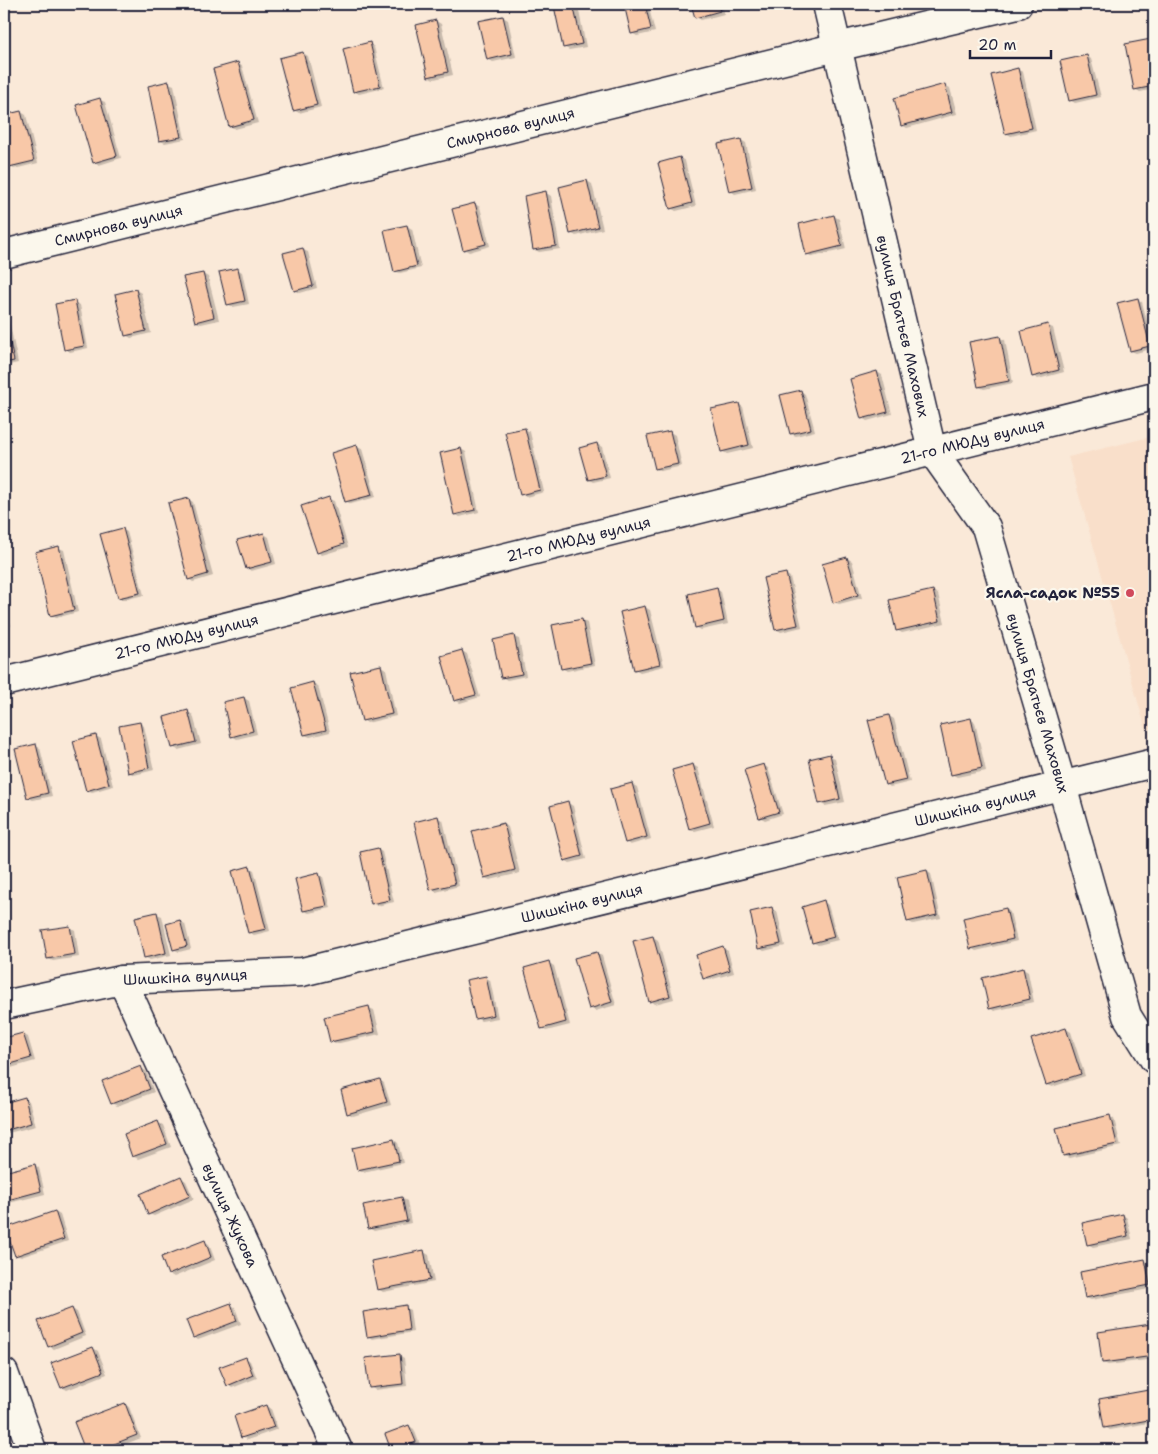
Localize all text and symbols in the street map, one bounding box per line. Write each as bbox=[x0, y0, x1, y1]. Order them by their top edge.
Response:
scale bar bbox=[970, 28, 1052, 60]
text: 20 m bbox=[978, 35, 1017, 55]
street label: Смирнова вулиця bbox=[444, 103, 577, 154]
street label: Смирнова вулиця bbox=[52, 200, 185, 251]
street label: вулиця Братьєв Махових bbox=[872, 233, 934, 420]
street label: 21-го МЮДу вулиця bbox=[898, 414, 1047, 469]
street label: 21-го МЮДу вулиця bbox=[504, 512, 653, 567]
place label: Ясла-садок №55 bbox=[986, 583, 1120, 603]
marker: Ясла-садок №55 bbox=[1124, 587, 1136, 599]
street label: 21-го МЮДу вулиця bbox=[112, 609, 261, 664]
street label: вулиця Братьєв Махових bbox=[1002, 611, 1074, 796]
street label: Шишкіна вулиця bbox=[912, 782, 1038, 831]
street label: Шишкіна вулиця bbox=[519, 879, 645, 928]
street label: Шишкіна вулиця bbox=[123, 964, 248, 990]
street label: вулиця Жукова bbox=[198, 1160, 263, 1271]

